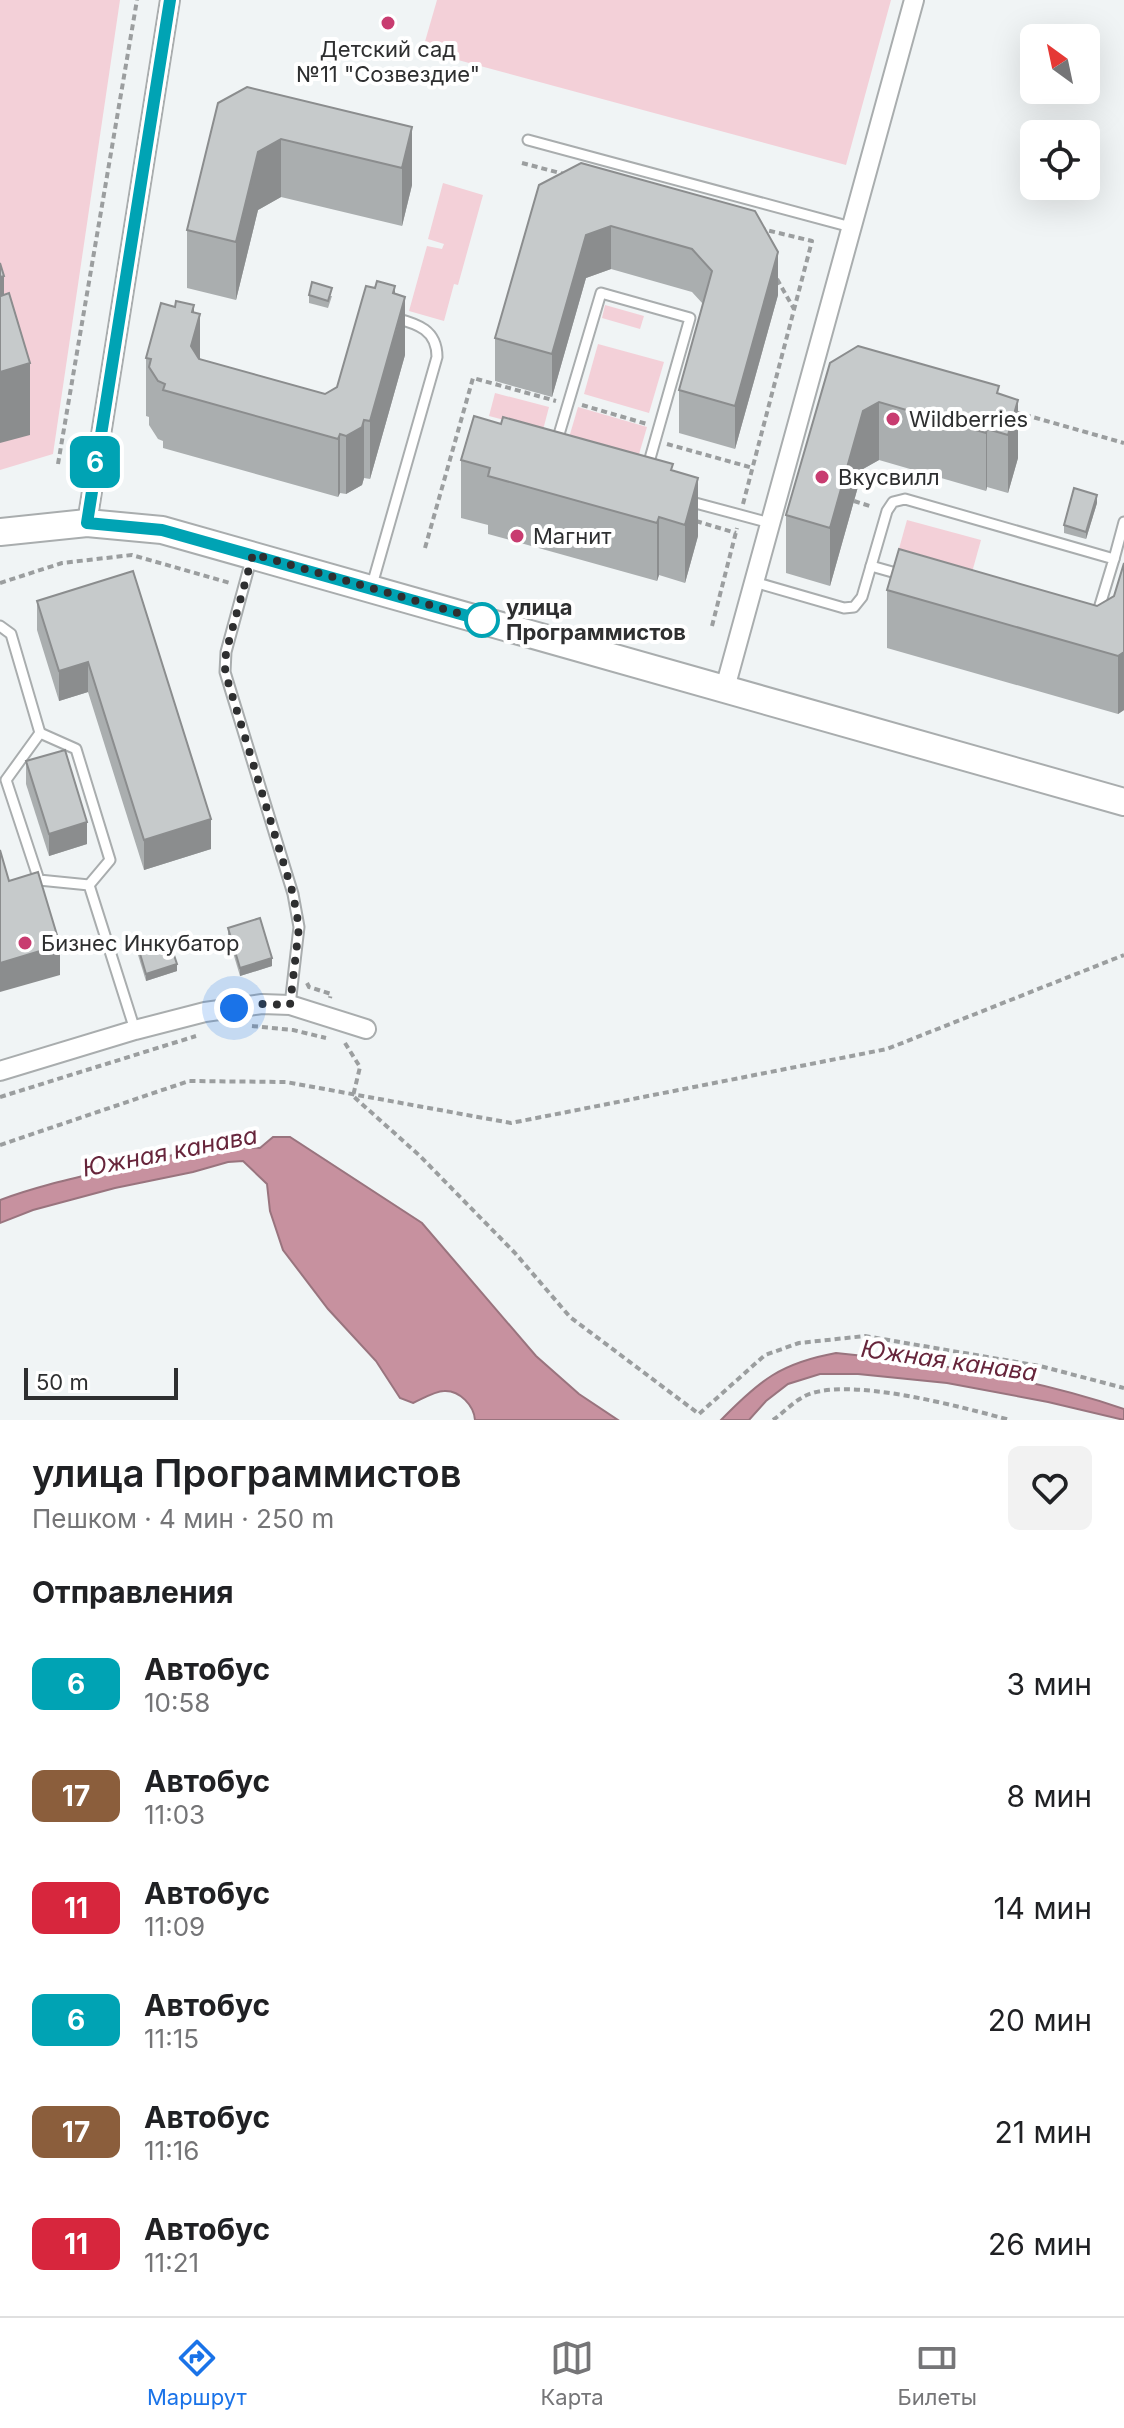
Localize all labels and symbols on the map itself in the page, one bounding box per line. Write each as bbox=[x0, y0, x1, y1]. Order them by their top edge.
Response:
marker: Детский сад №11 "Созвездие" bbox=[379, 14, 397, 32]
north arrow bbox=[1020, 24, 1100, 104]
place label: Детский сад №11 "Созвездие" bbox=[296, 36, 480, 87]
place label: Wildberries bbox=[909, 406, 1028, 432]
marker: Wildberries bbox=[884, 410, 902, 428]
line badge: 6 bbox=[69, 436, 121, 488]
place label: Вкусвилл bbox=[838, 464, 940, 490]
marker: Вкусвилл bbox=[813, 468, 831, 486]
place label: Магнит bbox=[533, 523, 612, 549]
marker: Магнит bbox=[508, 527, 526, 545]
place label: улица Программистов bbox=[506, 594, 686, 645]
marker: улица Программистов bbox=[465, 603, 499, 637]
place label: Бизнес Инкубатор bbox=[41, 930, 239, 956]
marker: Бизнес Инкубатор bbox=[16, 934, 34, 952]
your location bbox=[214, 988, 254, 1028]
water label: Южная канава bbox=[80, 1120, 260, 1183]
water label: Южная канава bbox=[859, 1334, 1039, 1387]
scale bar bbox=[24, 1364, 178, 1400]

